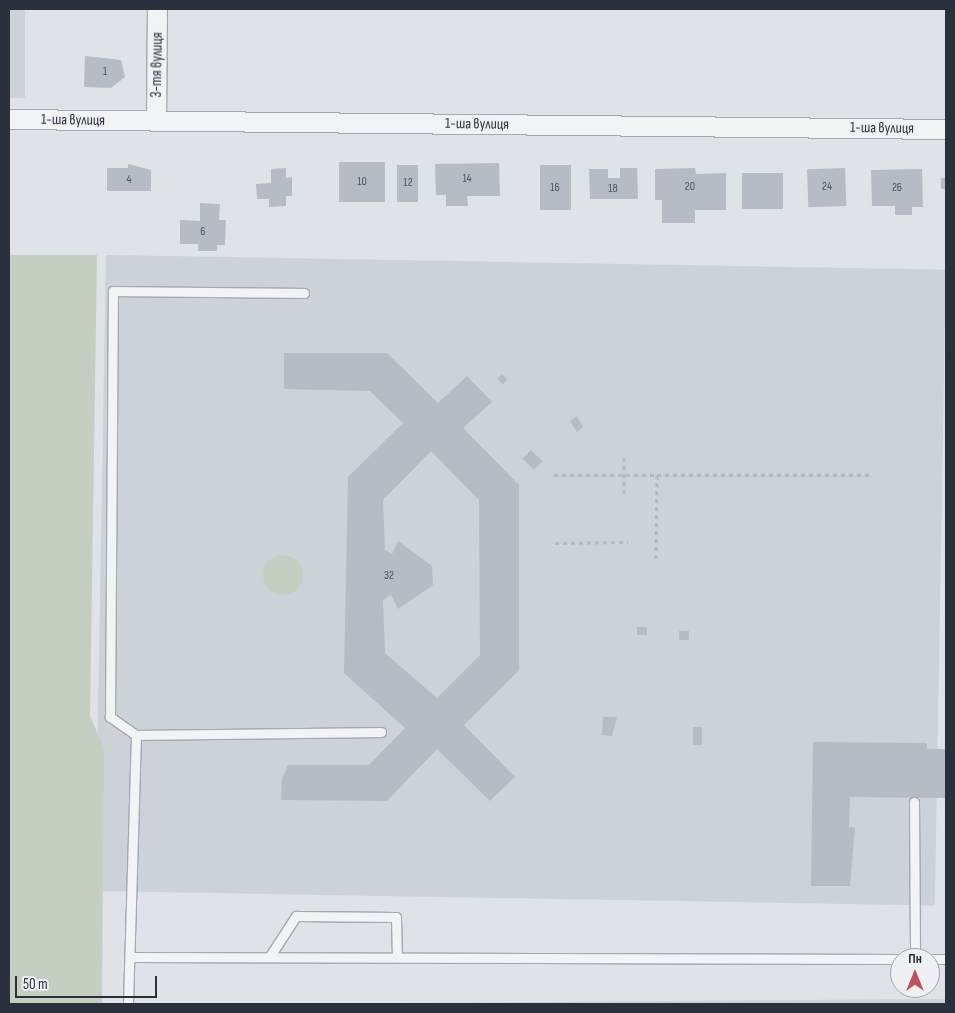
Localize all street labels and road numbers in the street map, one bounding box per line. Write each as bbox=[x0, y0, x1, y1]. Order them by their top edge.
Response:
street label: 3-тя вулиця bbox=[147, 32, 167, 98]
street label: 1-ша вулиця bbox=[41, 110, 105, 130]
street label: 1-ша вулиця bbox=[445, 114, 509, 134]
street label: 1-ша вулиця bbox=[850, 118, 914, 138]

